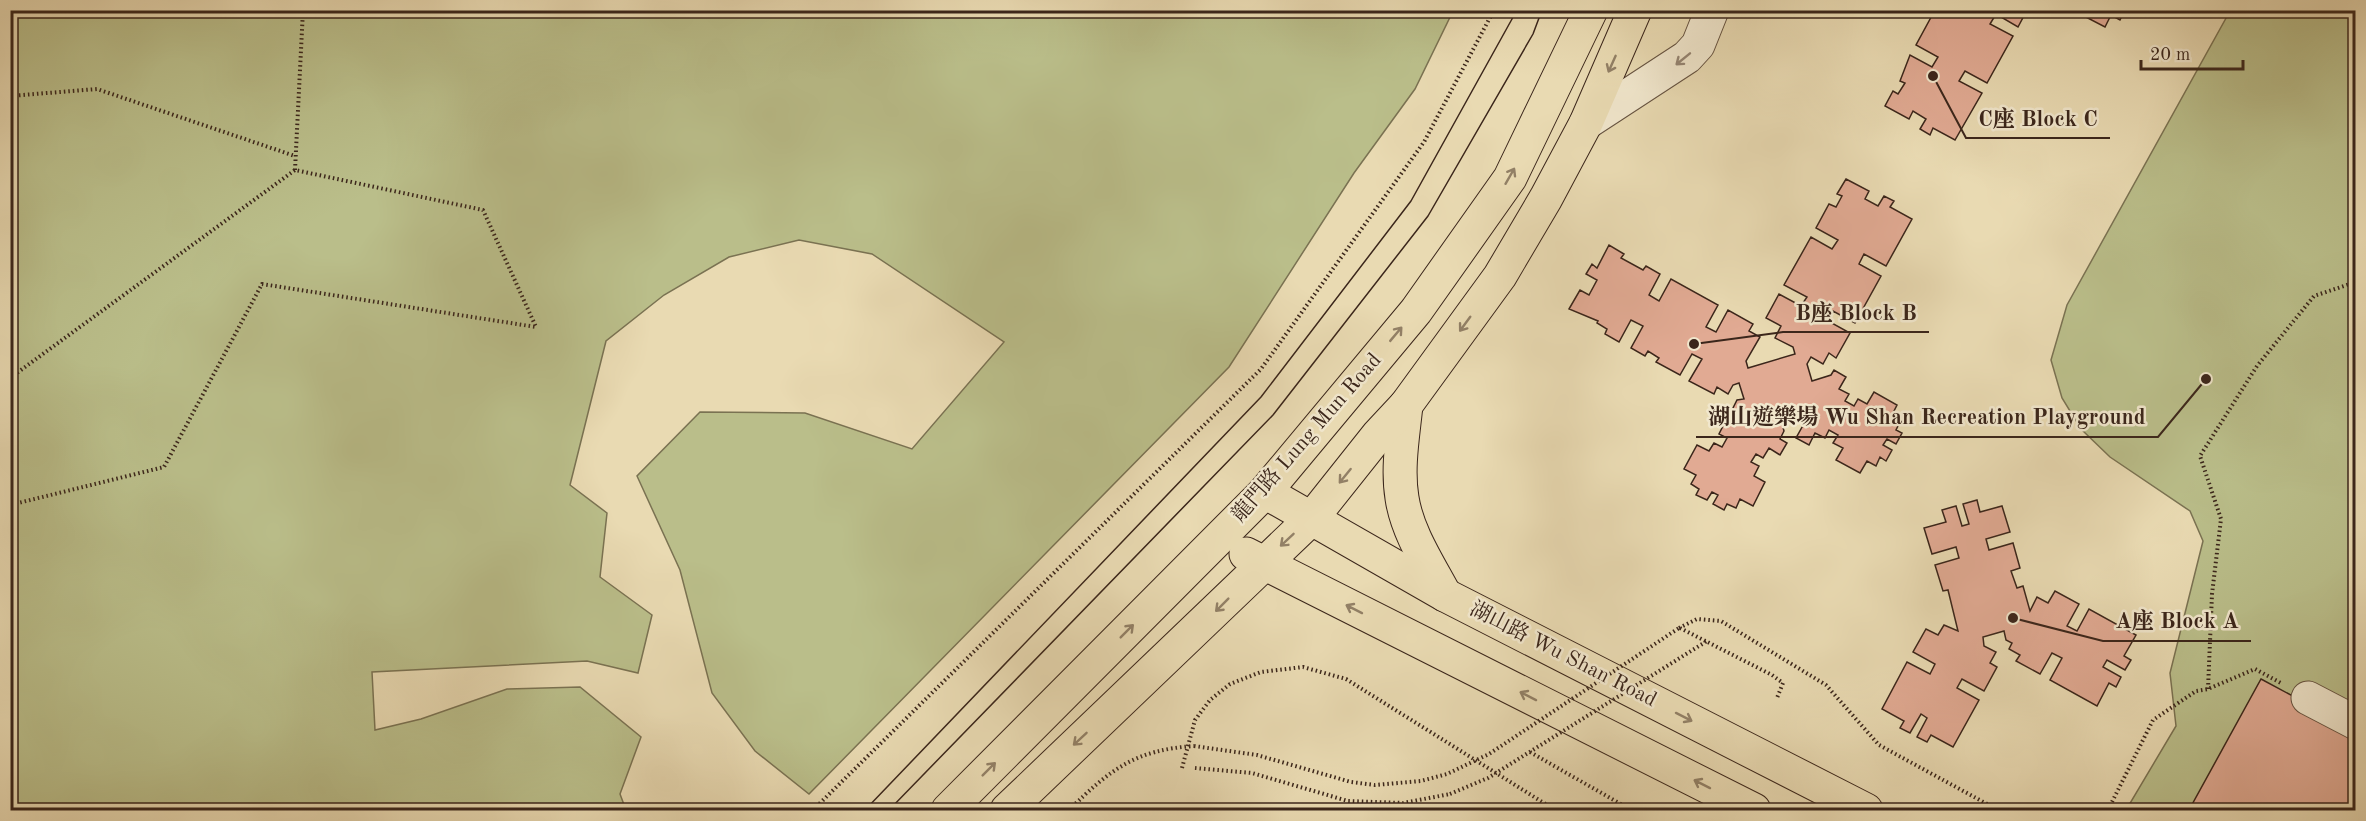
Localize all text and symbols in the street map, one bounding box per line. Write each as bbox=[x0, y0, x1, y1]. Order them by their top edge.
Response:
scale bar bbox=[2141, 33, 2243, 71]
text: 20 m bbox=[2150, 46, 2190, 64]
one-way arrow bbox=[1675, 53, 1691, 66]
one-way arrow bbox=[1606, 54, 1617, 73]
callout: C座 Block C bbox=[1966, 98, 2110, 138]
text: C座 Block C bbox=[1978, 106, 2098, 131]
one-way arrow bbox=[1505, 168, 1517, 185]
callout: B座 Block B bbox=[1783, 292, 1929, 332]
text: B座 Block B bbox=[1795, 300, 1917, 325]
one-way arrow bbox=[1459, 315, 1471, 331]
one-way arrow bbox=[1390, 326, 1403, 342]
street label: 龍門路 Lung Mun Road bbox=[1227, 348, 1386, 526]
callout: 湖山遊樂場 Wu Shan Recreation Playground bbox=[1696, 397, 2158, 437]
text: 湖山遊樂場 Wu Shan Recreation Playground bbox=[1708, 405, 2146, 429]
one-way arrow bbox=[1338, 468, 1351, 484]
one-way arrow bbox=[1280, 533, 1295, 547]
one-way arrow bbox=[1214, 597, 1229, 612]
street label: 湖山路 Wu Shan Road bbox=[1466, 597, 1661, 711]
callout: A座 Block A bbox=[2103, 601, 2251, 641]
one-way arrow bbox=[1345, 603, 1363, 614]
text: A座 Block A bbox=[2115, 608, 2239, 633]
one-way arrow bbox=[1119, 623, 1134, 638]
one-way arrow bbox=[1519, 690, 1537, 702]
one-way arrow bbox=[1675, 712, 1693, 723]
one-way arrow bbox=[1073, 732, 1088, 746]
one-way arrow bbox=[982, 762, 997, 776]
one-way arrow bbox=[1694, 778, 1712, 789]

